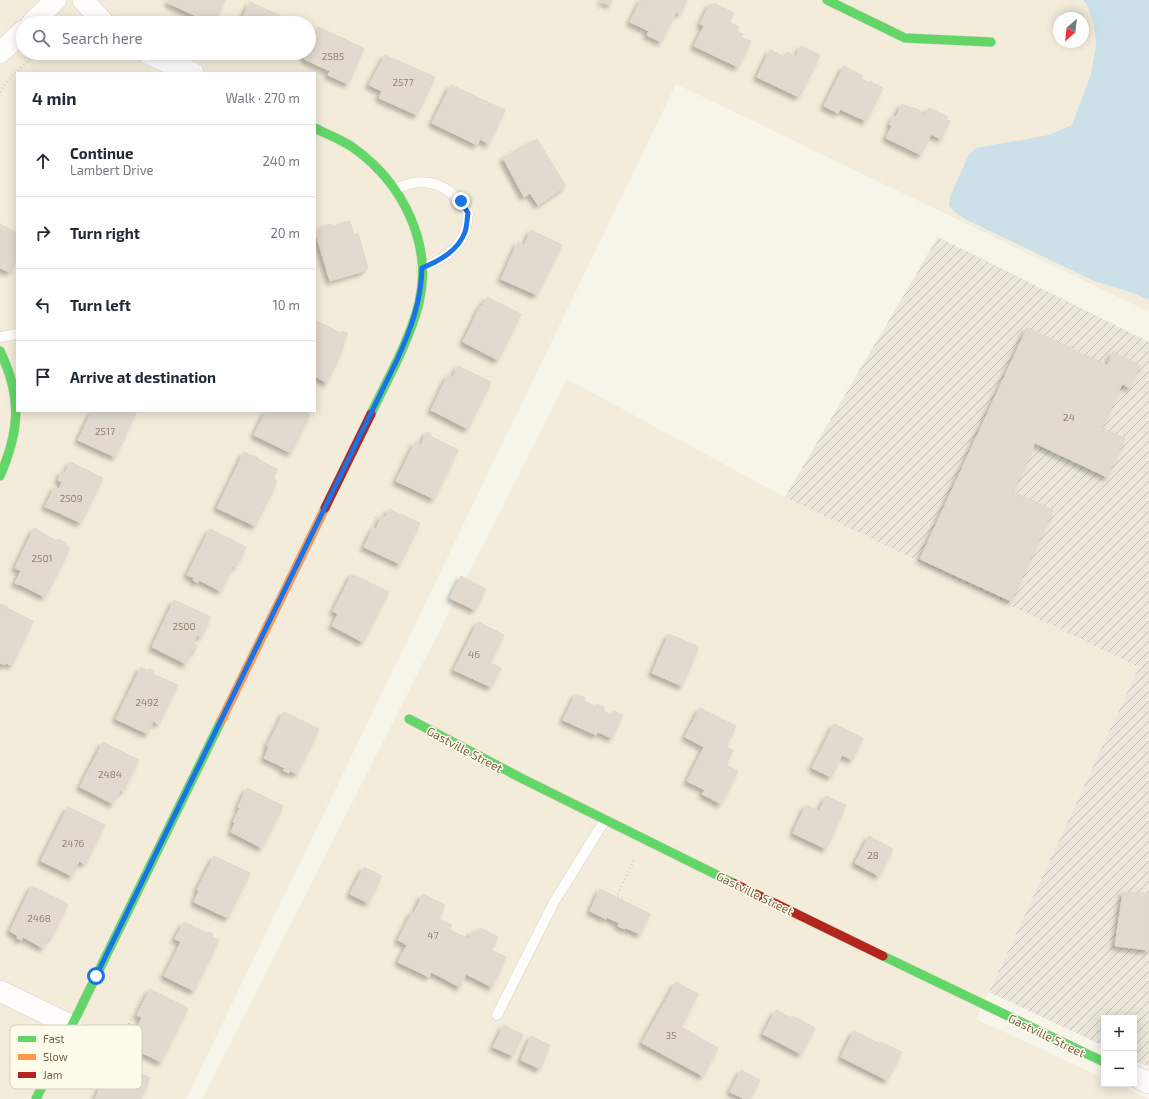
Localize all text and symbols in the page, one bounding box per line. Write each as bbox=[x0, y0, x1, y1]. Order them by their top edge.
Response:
north arrow bbox=[1053, 12, 1089, 48]
search box bbox=[16, 16, 316, 60]
icon: search bbox=[30, 27, 52, 49]
text: Search here bbox=[62, 29, 143, 47]
house number: 2585 bbox=[322, 50, 344, 62]
house number: 2577 bbox=[392, 76, 414, 88]
text: 4 min bbox=[32, 88, 76, 108]
text: Walk · 270 m bbox=[225, 90, 300, 106]
text: Continue bbox=[70, 144, 133, 162]
icon: ahead bbox=[32, 150, 54, 172]
text: 240 m bbox=[263, 153, 300, 169]
text: Lambert Drive bbox=[70, 162, 154, 178]
route end bbox=[452, 192, 470, 210]
icon: right bbox=[32, 222, 54, 244]
text: Turn right bbox=[70, 224, 140, 242]
text: 20 m bbox=[271, 225, 300, 241]
icon: left bbox=[32, 294, 54, 316]
text: Turn left bbox=[70, 296, 131, 314]
text: 10 m bbox=[273, 297, 300, 313]
icon: arrive bbox=[32, 366, 54, 388]
text: Arrive at destination bbox=[70, 368, 216, 386]
house number: 24 bbox=[1063, 411, 1075, 423]
house number: 2517 bbox=[95, 425, 115, 437]
house number: 2509 bbox=[60, 492, 83, 504]
house number: 2501 bbox=[32, 552, 53, 564]
house number: 2500 bbox=[172, 620, 196, 632]
house number: 46 bbox=[468, 648, 480, 660]
house number: 2492 bbox=[135, 696, 159, 708]
street label: Gastville Street bbox=[425, 723, 506, 775]
house number: 2484 bbox=[98, 768, 122, 780]
house number: 2476 bbox=[62, 837, 85, 849]
house number: 28 bbox=[867, 849, 879, 861]
street label: Gastville Street bbox=[714, 868, 796, 918]
house number: 2468 bbox=[27, 912, 51, 924]
house number: 47 bbox=[427, 929, 439, 941]
route start bbox=[87, 967, 105, 985]
street label: Gastville Street bbox=[1006, 1010, 1088, 1060]
map controls bbox=[1101, 1015, 1137, 1087]
button: + bbox=[1101, 1015, 1137, 1051]
legend bbox=[10, 1025, 142, 1089]
house number: 35 bbox=[666, 1029, 676, 1041]
text: Fast bbox=[43, 1032, 65, 1045]
text: Slow bbox=[43, 1050, 68, 1063]
button: − bbox=[1101, 1051, 1137, 1087]
text: Jam bbox=[43, 1068, 62, 1081]

